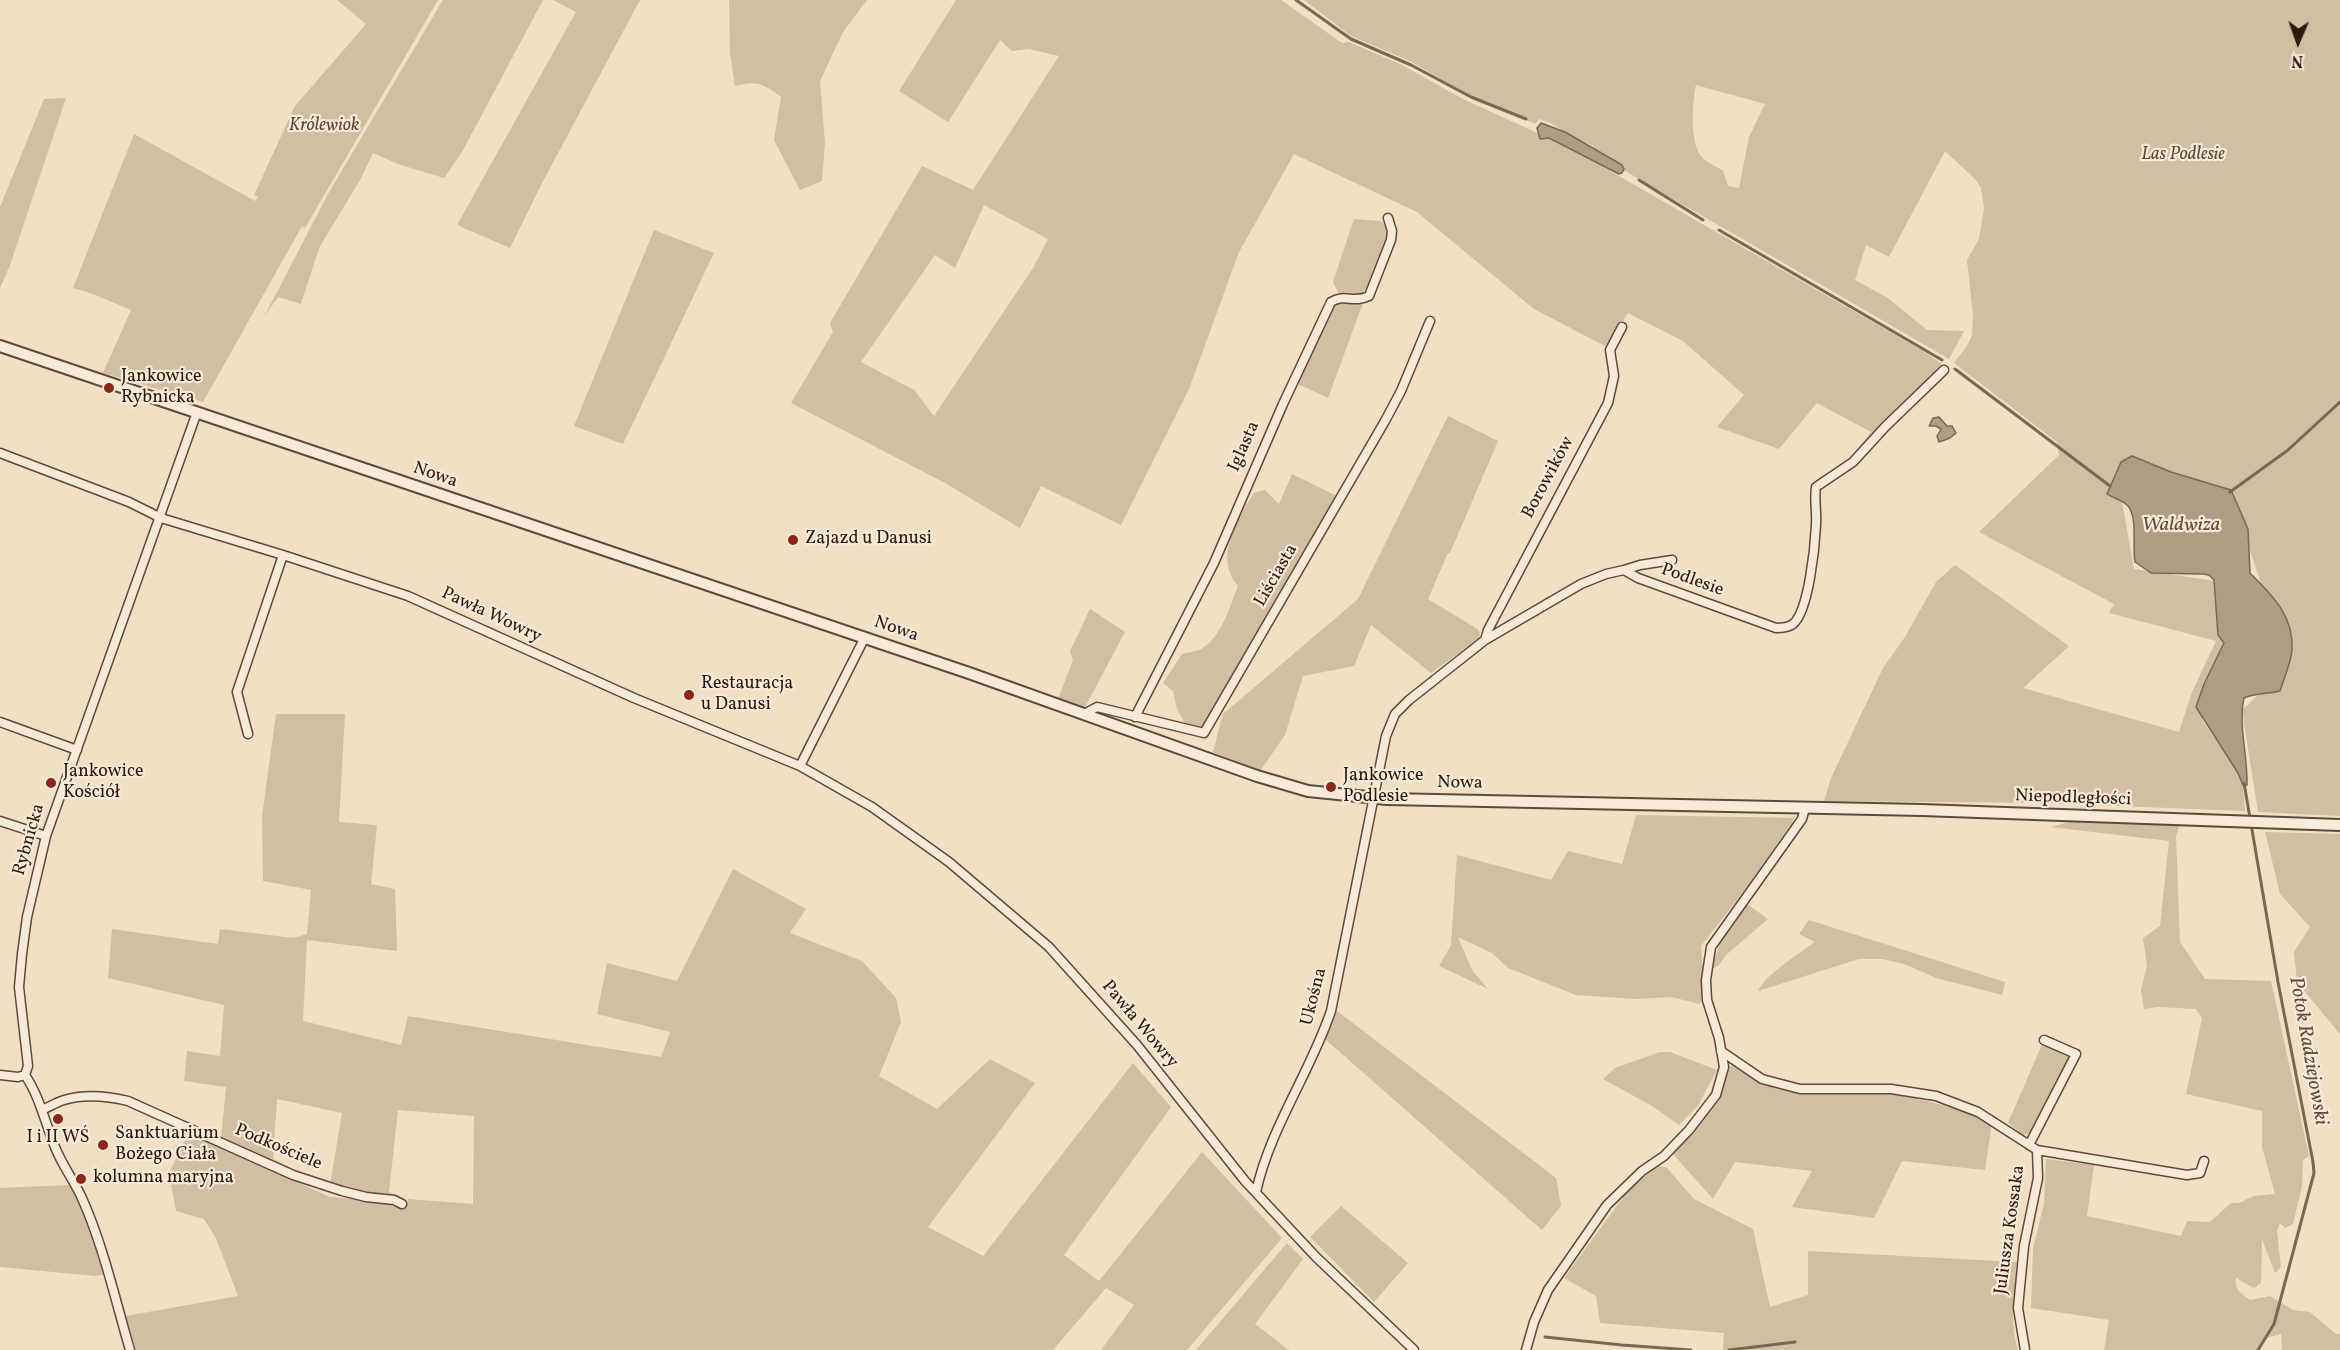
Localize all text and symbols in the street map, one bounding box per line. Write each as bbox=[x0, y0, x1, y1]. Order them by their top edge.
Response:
north arrow bbox=[2268, 12, 2328, 72]
text: N bbox=[2291, 49, 2304, 71]
park label: Królewiok bbox=[289, 116, 359, 138]
park label: Las Podlesie bbox=[2141, 145, 2225, 167]
place label: Jankowice Rybnicka bbox=[121, 367, 201, 410]
marker: Jankowice Rybnicka bbox=[102, 381, 116, 395]
street label: Iglasta bbox=[1224, 418, 1266, 476]
street label: Borowików bbox=[1518, 433, 1580, 523]
street label: Nowa bbox=[410, 458, 460, 494]
water label: Waldwiza bbox=[2142, 514, 2220, 538]
place label: Zajazd u Danusi bbox=[805, 529, 932, 551]
marker: Zajazd u Danusi bbox=[786, 533, 800, 547]
street label: Liściasta bbox=[1250, 541, 1304, 611]
street label: Podlesie bbox=[1658, 560, 1726, 602]
street label: Pawła Wowry bbox=[438, 583, 544, 649]
street label: Nowa bbox=[871, 612, 921, 648]
place label: Restauracja u Danusi bbox=[701, 674, 793, 716]
marker: Restauracja u Danusi bbox=[682, 688, 696, 702]
place label: Jankowice Kościół bbox=[63, 762, 143, 804]
place label: Jankowice Podlesie bbox=[1343, 766, 1423, 808]
street label: Nowa bbox=[1437, 773, 1483, 795]
marker: Jankowice Kościół bbox=[44, 776, 58, 790]
marker: Jankowice Podlesie bbox=[1324, 780, 1338, 794]
street label: Niepodległości bbox=[2014, 786, 2132, 812]
street label: Rybnicka bbox=[9, 802, 51, 878]
street label: Ukośna bbox=[1297, 966, 1333, 1028]
water label: Potok Radziejowski bbox=[2282, 975, 2332, 1127]
street label: Pawła Wowry bbox=[1096, 977, 1182, 1073]
marker: I i II WŚ bbox=[51, 1112, 65, 1126]
street label: Podkościele bbox=[231, 1120, 325, 1176]
place label: Sanktuarium Bożego Ciała bbox=[115, 1124, 219, 1166]
place label: I i II WŚ bbox=[27, 1128, 89, 1150]
marker: Sanktuarium Bożego Ciała bbox=[96, 1138, 110, 1152]
street label: Juliusza Kossaka bbox=[1991, 1164, 2031, 1296]
place label: kolumna maryjna bbox=[93, 1168, 234, 1190]
marker: kolumna maryjna bbox=[74, 1172, 88, 1186]

